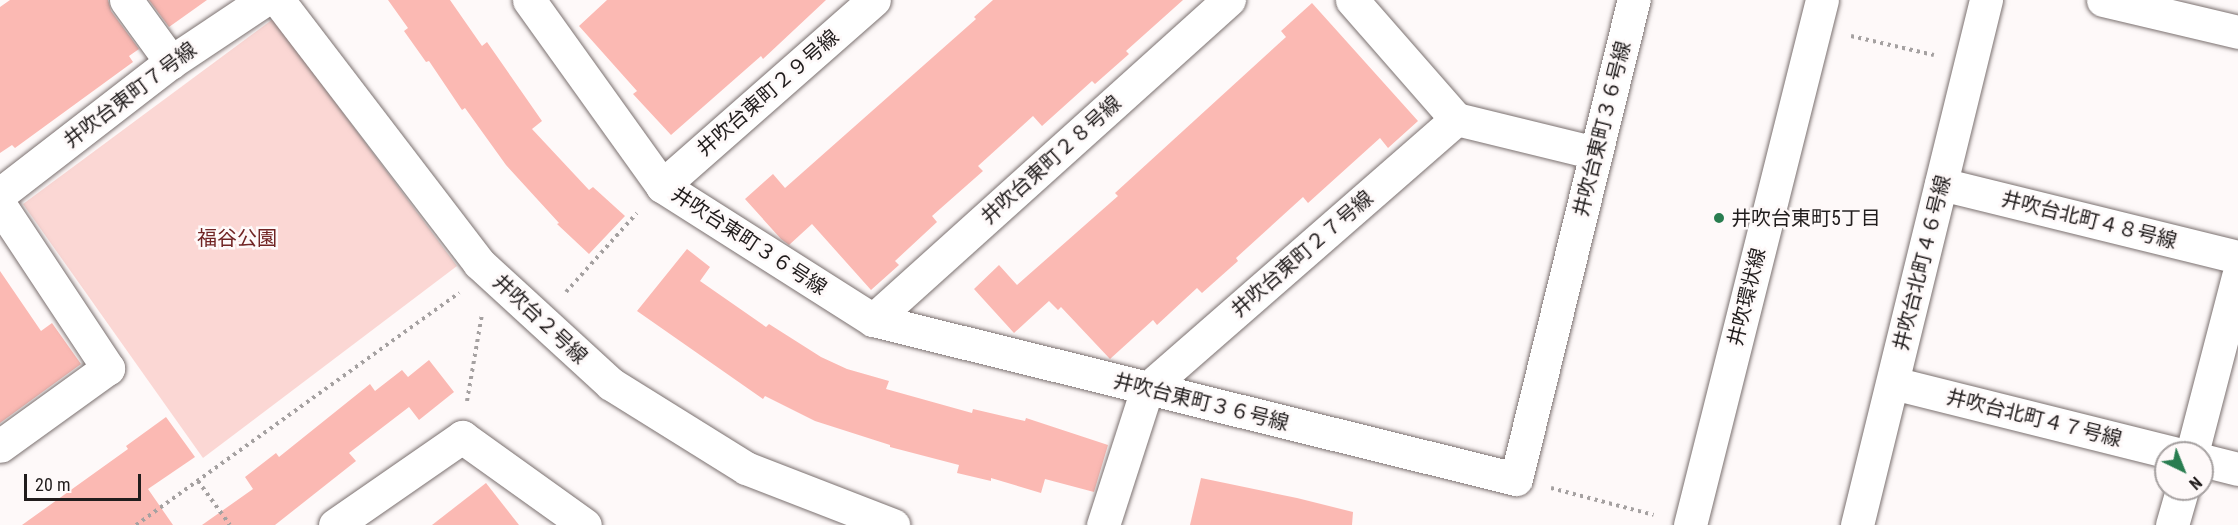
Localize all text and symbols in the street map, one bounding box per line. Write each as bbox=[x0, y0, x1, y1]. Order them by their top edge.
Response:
street label: 井吹台東町２９号線 bbox=[692, 25, 844, 161]
street label: 井吹台東町７号線 bbox=[59, 37, 201, 153]
street label: 井吹台東町３６号線 bbox=[1569, 39, 1635, 219]
street label: 井吹台東町２８号線 bbox=[976, 91, 1126, 229]
street label: 井吹台北町４６号線 bbox=[1889, 173, 1955, 353]
street label: 井吹台東町３６号線 bbox=[667, 182, 831, 300]
street label: 井吹台東町２７号線 bbox=[1226, 186, 1378, 322]
street label: 井吹台北町４８号線 bbox=[1999, 187, 2179, 253]
place label: 井吹台東町5丁目 bbox=[1731, 206, 1881, 230]
marker: 井吹台東町5丁目 bbox=[1712, 211, 1726, 225]
park label: 福谷公園 bbox=[197, 226, 277, 250]
street label: 井吹環状線 bbox=[1723, 246, 1771, 348]
street label: 井吹台２号線 bbox=[488, 269, 592, 369]
street label: 井吹台東町３６号線 bbox=[1111, 369, 1291, 435]
street label: 井吹台北町４７号線 bbox=[1944, 385, 2124, 451]
north arrow bbox=[2154, 441, 2214, 501]
scale bar bbox=[27, 462, 144, 500]
text: N bbox=[2185, 473, 2205, 493]
text: 20 m bbox=[35, 474, 70, 495]

